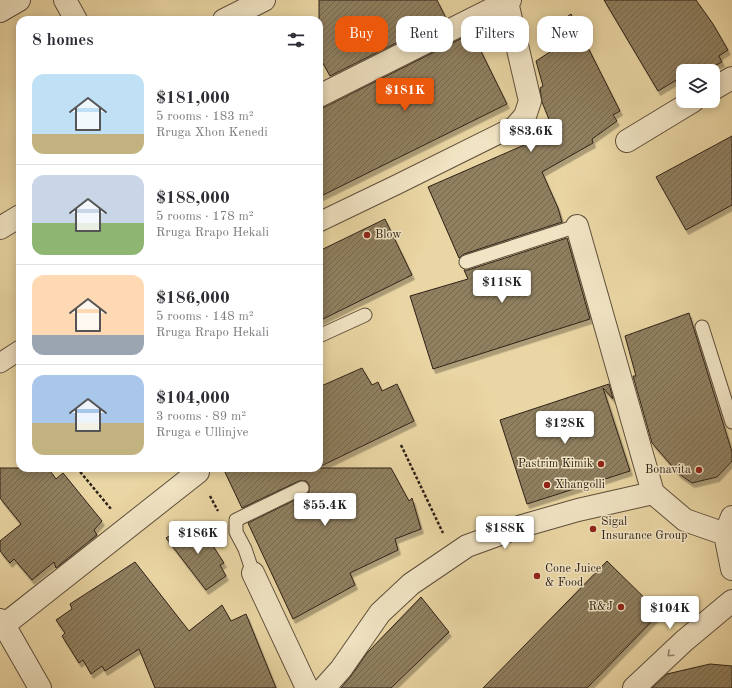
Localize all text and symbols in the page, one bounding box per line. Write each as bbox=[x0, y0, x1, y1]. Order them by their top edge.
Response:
chip: Buy bbox=[335, 16, 388, 52]
chip: Rent bbox=[396, 16, 453, 52]
chip: Filters bbox=[461, 16, 529, 52]
chip: New bbox=[537, 16, 593, 52]
icon: filters bbox=[285, 29, 307, 51]
text: 8 homes bbox=[32, 32, 94, 49]
map controls bbox=[676, 64, 720, 108]
button: layers bbox=[676, 64, 720, 108]
pin: $181K bbox=[377, 78, 433, 112]
text: $181K bbox=[385, 84, 425, 97]
icon: home bbox=[64, 90, 112, 138]
text: $181,000 bbox=[156, 90, 230, 107]
text: 5 rooms · 183 m² bbox=[156, 110, 254, 123]
pin: $83.6K bbox=[498, 119, 564, 153]
text: $83.6K bbox=[509, 125, 553, 138]
text: Rruga Xhon Kenedi bbox=[156, 126, 268, 139]
text: $188,000 bbox=[156, 190, 230, 207]
icon: home bbox=[64, 191, 112, 239]
text: 5 rooms · 178 m² bbox=[156, 210, 254, 223]
text: Rruga Rrapo Hekali bbox=[156, 226, 269, 239]
place label: Blow bbox=[375, 229, 402, 241]
marker: Blow bbox=[362, 230, 372, 240]
pin: $118K bbox=[474, 270, 530, 304]
text: $118K bbox=[482, 276, 522, 289]
text: $186,000 bbox=[156, 290, 230, 307]
icon: home bbox=[64, 291, 112, 339]
text: 5 rooms · 148 m² bbox=[156, 310, 254, 323]
text: Rruga Rrapo Hekali bbox=[156, 326, 269, 339]
text: $104,000 bbox=[156, 390, 230, 407]
icon: home bbox=[64, 391, 112, 439]
text: 3 rooms · 89 m² bbox=[156, 410, 246, 423]
pin: $128K bbox=[537, 411, 593, 445]
text: $128K bbox=[545, 417, 585, 430]
text: Rruga e Ullinjve bbox=[156, 426, 248, 439]
place label: Pastrim Kimik bbox=[518, 458, 593, 470]
marker: Pastrim Kimik bbox=[596, 459, 606, 469]
place label: Bonavita bbox=[645, 464, 691, 476]
marker: Bonavita bbox=[694, 465, 704, 475]
place label: Xhangolli bbox=[555, 479, 605, 491]
marker: Xhangolli bbox=[542, 480, 552, 490]
pin: $55.4K bbox=[292, 493, 358, 527]
text: $55.4K bbox=[303, 499, 347, 512]
pin: $188K bbox=[477, 516, 533, 550]
place label: Sigal Insurance Group bbox=[601, 516, 687, 542]
pin: $186K bbox=[170, 521, 226, 555]
text: $188K bbox=[485, 522, 525, 535]
marker: Sigal Insurance Group bbox=[588, 524, 598, 534]
text: $186K bbox=[178, 527, 218, 540]
place label: Cone Juice & Food bbox=[545, 563, 602, 589]
marker: Cone Juice & Food bbox=[532, 571, 542, 581]
pin: $104K bbox=[642, 596, 698, 630]
place label: R&J bbox=[588, 601, 614, 613]
marker: R&J bbox=[616, 602, 626, 612]
text: $104K bbox=[650, 602, 690, 615]
one-way arrow bbox=[667, 649, 675, 656]

